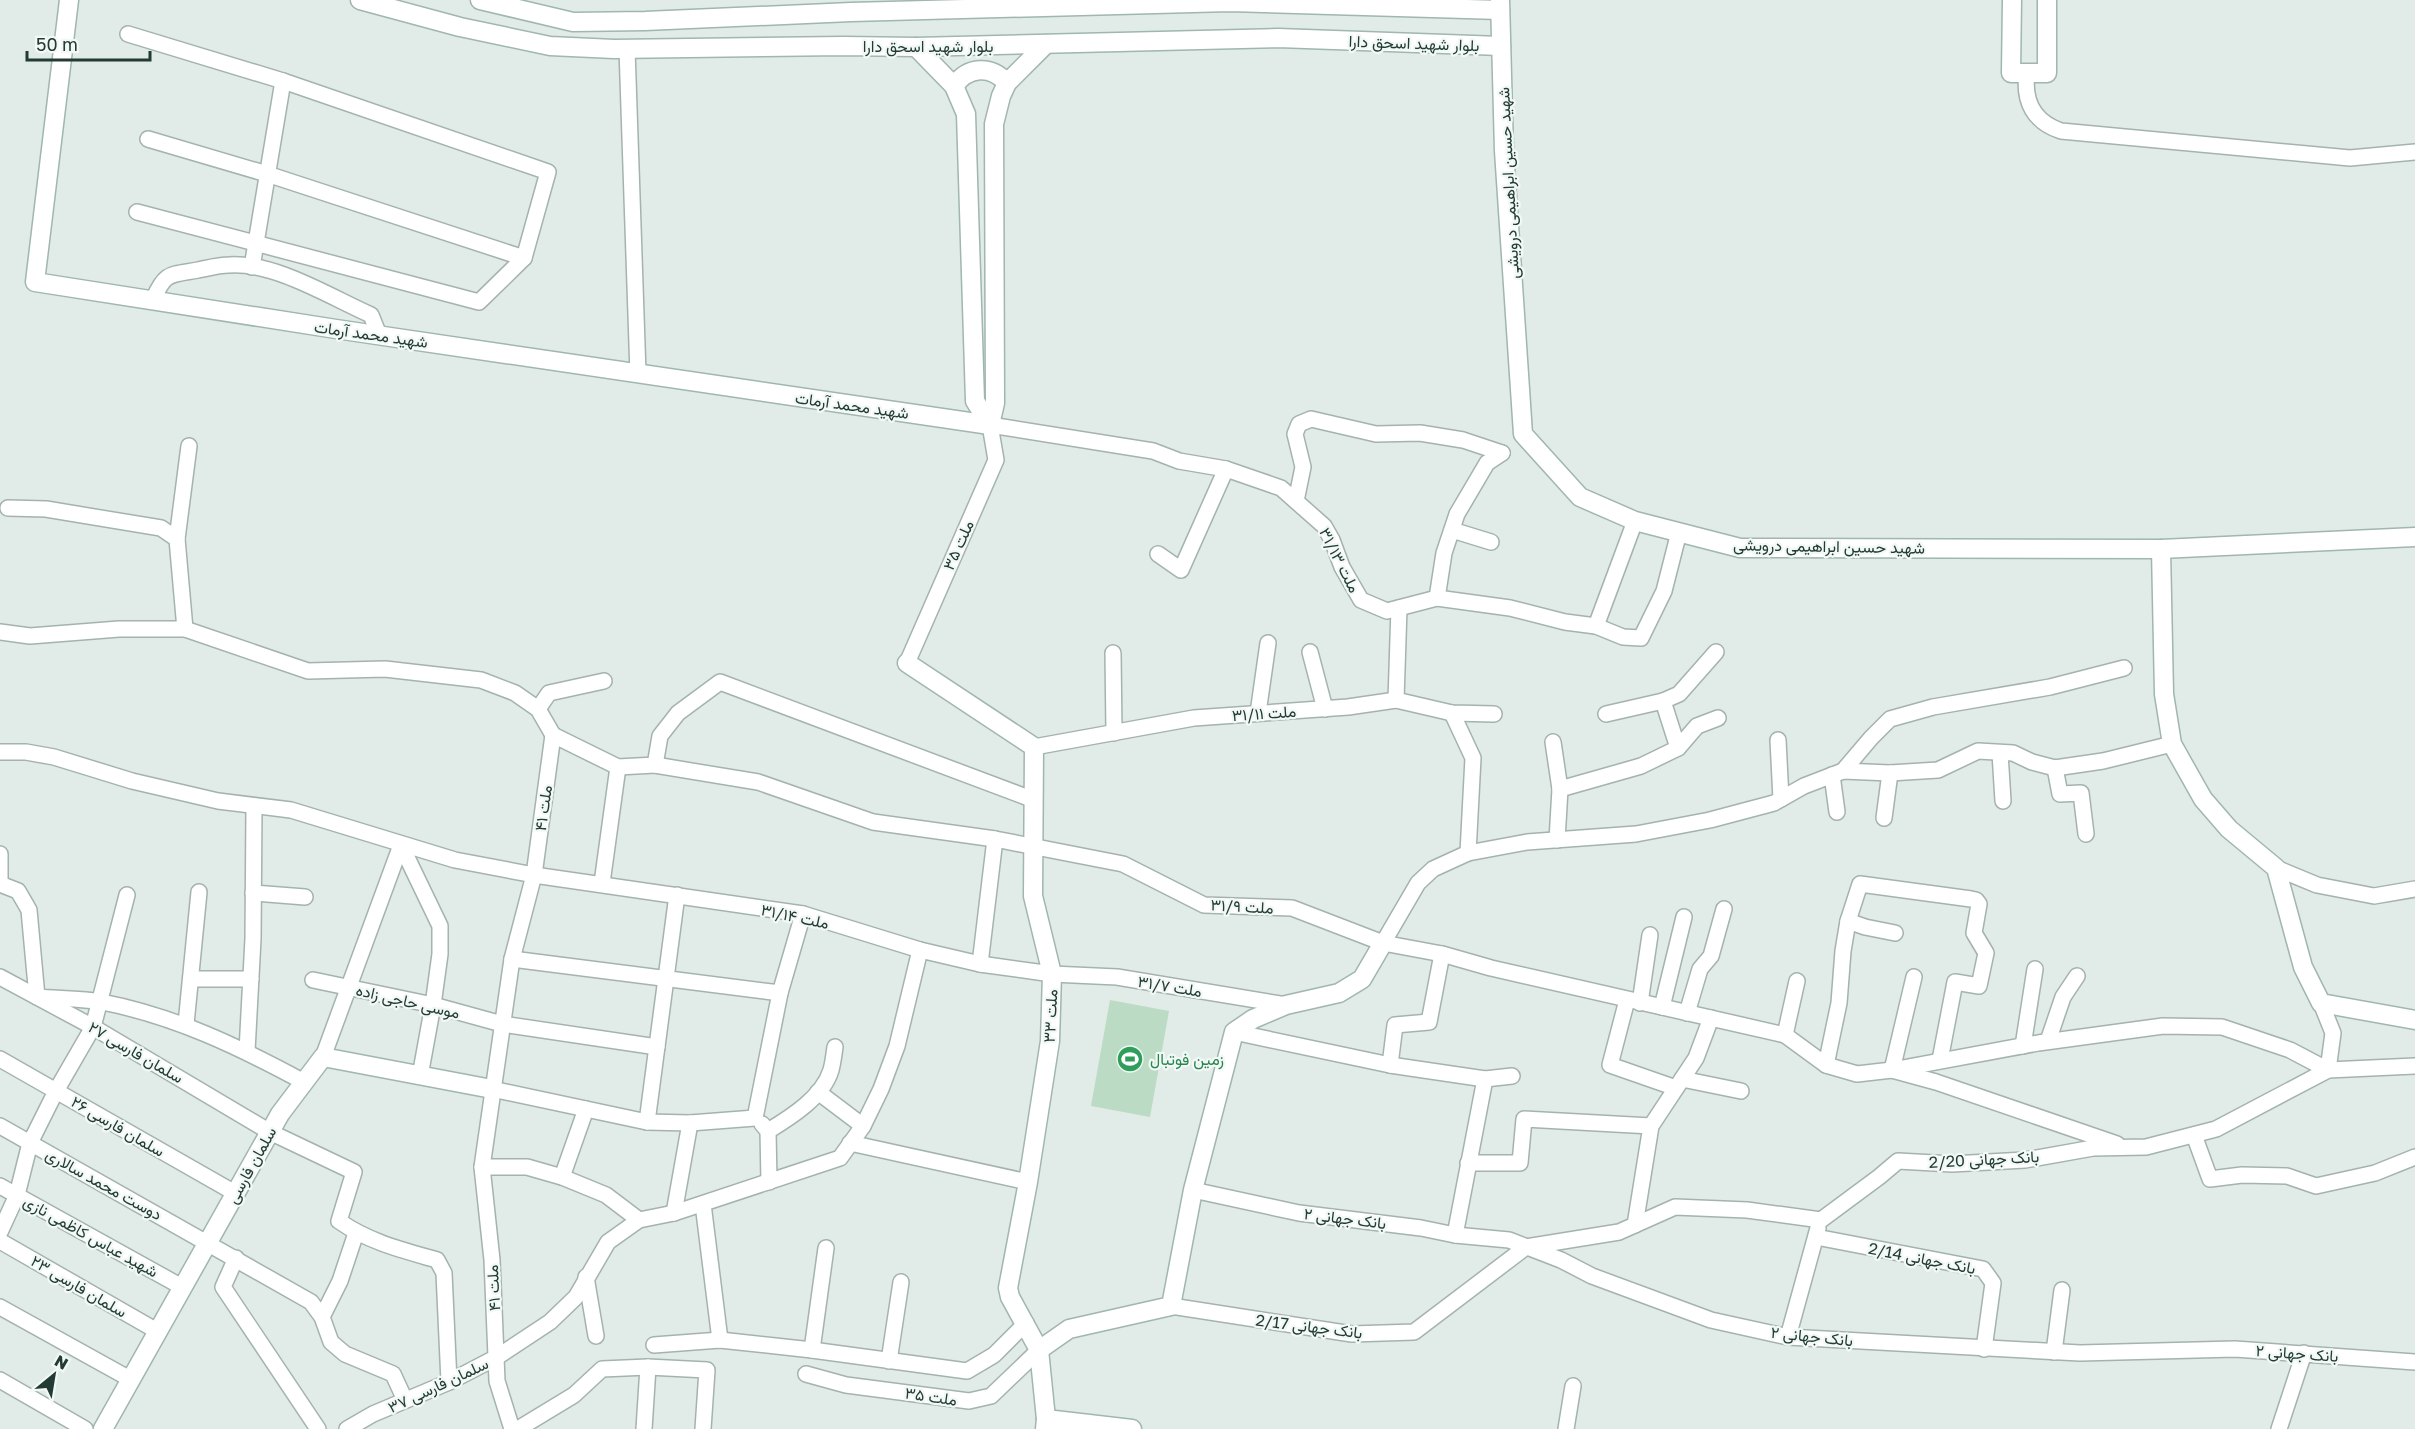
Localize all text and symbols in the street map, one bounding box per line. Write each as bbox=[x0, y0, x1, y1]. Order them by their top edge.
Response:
scale bar bbox=[27, 24, 150, 62]
street label: بلوار شهید اسحق دارا bbox=[1348, 31, 1480, 56]
text: 50 m bbox=[36, 33, 78, 55]
street label: بلوار شهید اسحق دارا bbox=[863, 36, 993, 57]
street label: شهید حسین ابراهیمی درویشی bbox=[1493, 87, 1524, 279]
street label: شهید محمد آرمات bbox=[313, 316, 429, 353]
street label: شهید محمد آرمات bbox=[794, 387, 910, 424]
street label: ملت ۳۵ bbox=[938, 517, 978, 573]
street label: ملت ۳۱/۱۳ bbox=[1315, 524, 1365, 596]
street label: شهید حسین ابراهیمی درویشی bbox=[1733, 534, 1925, 559]
street label: ملت ۳۱/۱۱ bbox=[1231, 701, 1297, 725]
street label: ملت ۴۱ bbox=[530, 784, 556, 832]
street label: ملت ۳۱/۹ bbox=[1210, 894, 1274, 918]
street label: ملت ۳۱/۱۴ bbox=[759, 899, 831, 933]
street label: ملت ۳۱/۷ bbox=[1136, 971, 1204, 1001]
street label: موسی حاجی زاده bbox=[354, 979, 462, 1024]
street label: ملت ۳۳ bbox=[1039, 989, 1061, 1043]
street label: سلمان فارسی ۲۷ bbox=[84, 1017, 187, 1088]
sports icon: زمین فوتبال bbox=[1115, 1044, 1145, 1074]
place label: زمین فوتبال bbox=[1150, 1049, 1224, 1070]
street label: سلمان فارسی ۲۶ bbox=[67, 1091, 168, 1162]
street label: سلمان فارسی bbox=[222, 1123, 281, 1207]
street label: دوست محمد سالاری bbox=[42, 1144, 166, 1225]
street label: بانک جهانی 2/20 bbox=[1928, 1146, 2040, 1173]
street label: شهید عباس کاظمی نازی bbox=[20, 1191, 162, 1282]
street label: بانک جهانی ۲ bbox=[1303, 1203, 1387, 1234]
street label: بانک جهانی 2/14 bbox=[1866, 1238, 1977, 1279]
street label: سلمان فارسی ۲۳ bbox=[27, 1250, 131, 1322]
street label: ملت ۴۱ bbox=[482, 1264, 504, 1312]
street label: بانک جهانی 2/17 bbox=[1254, 1310, 1364, 1343]
street label: بانک جهانی ۲ bbox=[1770, 1322, 1854, 1351]
street label: بانک جهانی ۲ bbox=[2255, 1340, 2339, 1367]
north arrow bbox=[24, 1345, 84, 1405]
text: N bbox=[51, 1350, 72, 1374]
street label: سلمان فارسی ۳۷ bbox=[385, 1353, 492, 1418]
street label: ملت ۳۵ bbox=[904, 1382, 958, 1410]

